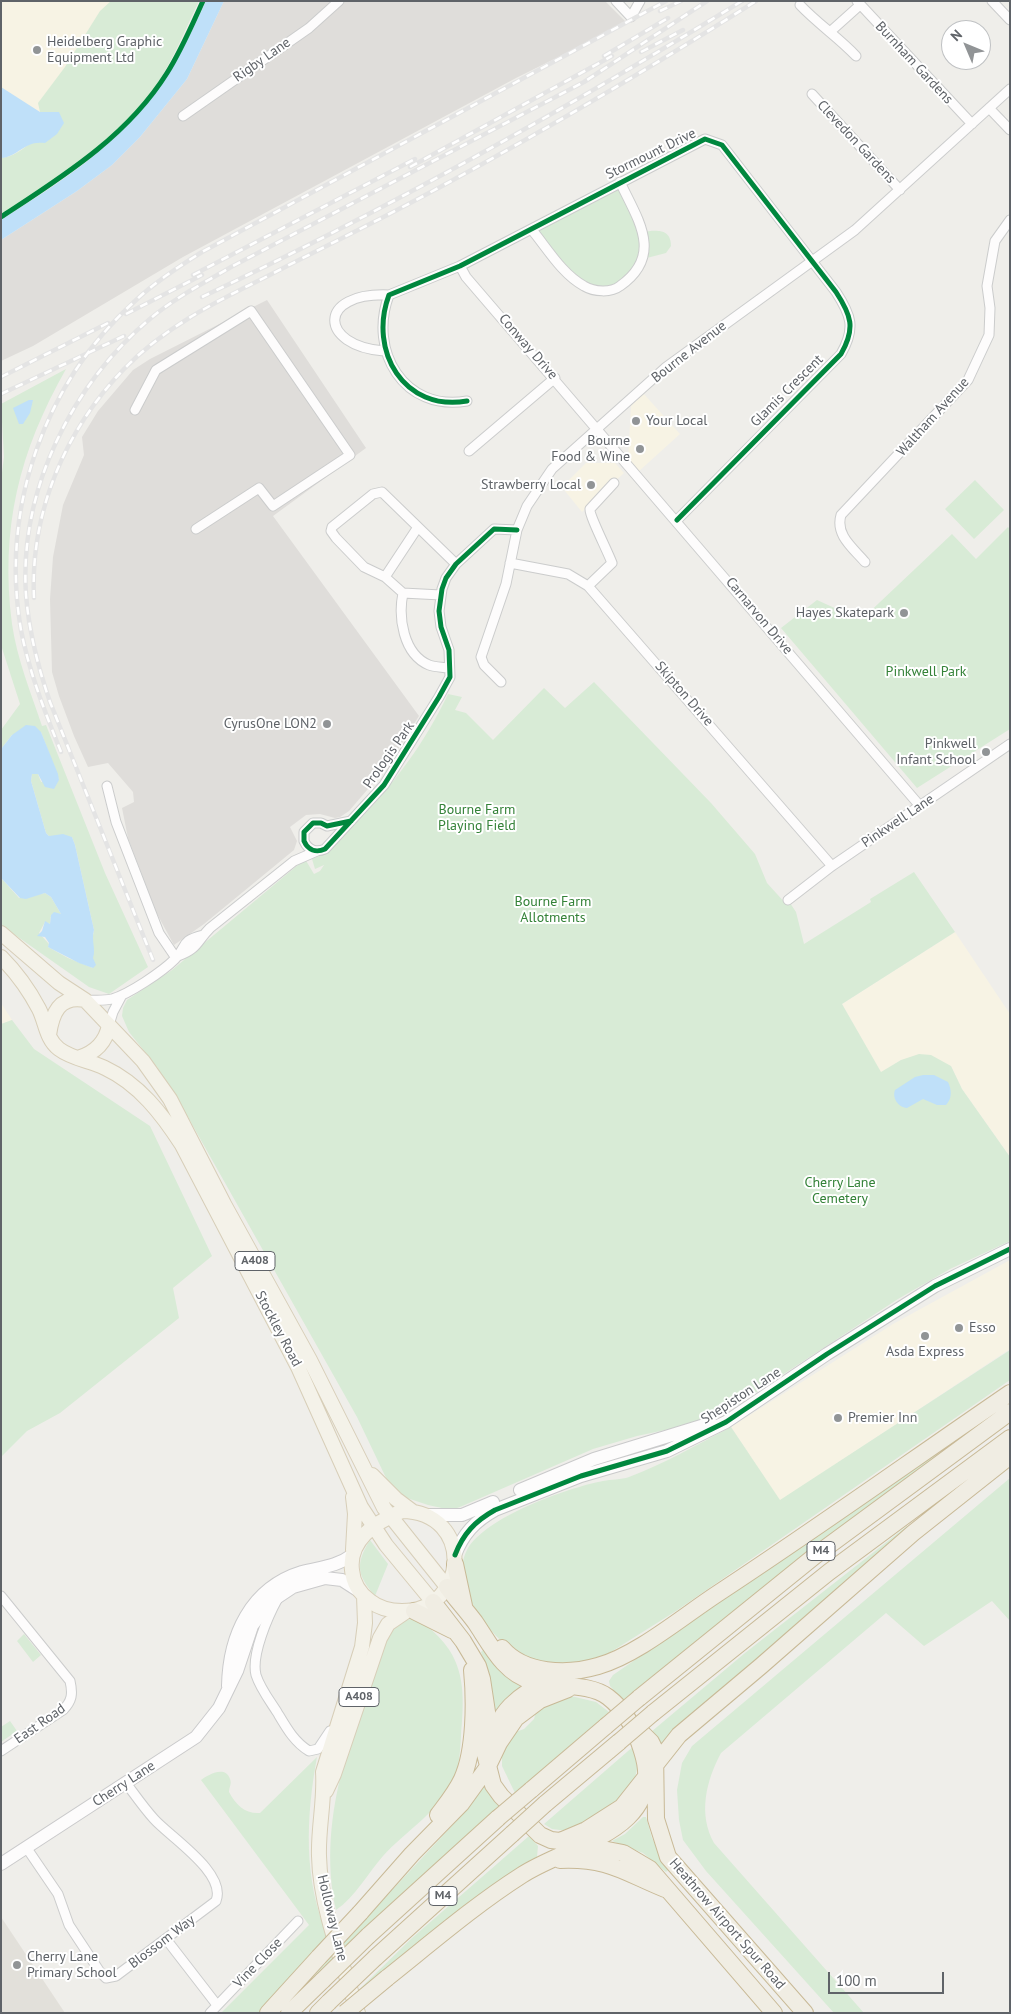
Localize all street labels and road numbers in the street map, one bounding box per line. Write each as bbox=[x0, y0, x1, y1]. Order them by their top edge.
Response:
street label: Burnham Gardens bbox=[872, 18, 956, 108]
street label: Rigby Lane bbox=[230, 34, 294, 86]
street label: Clevedon Gardens bbox=[813, 97, 899, 187]
street label: Stormount Drive bbox=[603, 125, 699, 183]
street label: Conway Drive bbox=[495, 311, 561, 383]
street label: Bourne Avenue bbox=[648, 318, 730, 386]
street label: Glamis Crescent bbox=[747, 351, 827, 431]
street label: Waltham Avenue bbox=[893, 374, 973, 460]
street label: Carnarvon Drive bbox=[722, 574, 796, 658]
street label: Skipton Drive bbox=[651, 658, 717, 730]
street label: Prologis Park bbox=[360, 718, 418, 792]
street label: Pinkwell Lane bbox=[859, 791, 937, 851]
road number: A408 bbox=[235, 1252, 275, 1270]
street label: Stockley Road bbox=[251, 1288, 305, 1370]
street label: Shepiston Lane bbox=[698, 1364, 784, 1428]
road number: M4 bbox=[807, 1542, 835, 1560]
road number: A408 bbox=[339, 1688, 379, 1706]
street label: East Road bbox=[11, 1700, 69, 1748]
street label: Cherry Lane bbox=[90, 1758, 158, 1810]
street label: Heathrow Airport Spur Road bbox=[666, 1855, 788, 1993]
street label: Holloway Lane bbox=[313, 1873, 351, 1963]
road number: M4 bbox=[429, 1886, 457, 1905]
street label: Blossom Way bbox=[126, 1912, 198, 1972]
street label: Vine Close bbox=[230, 1935, 286, 1991]

